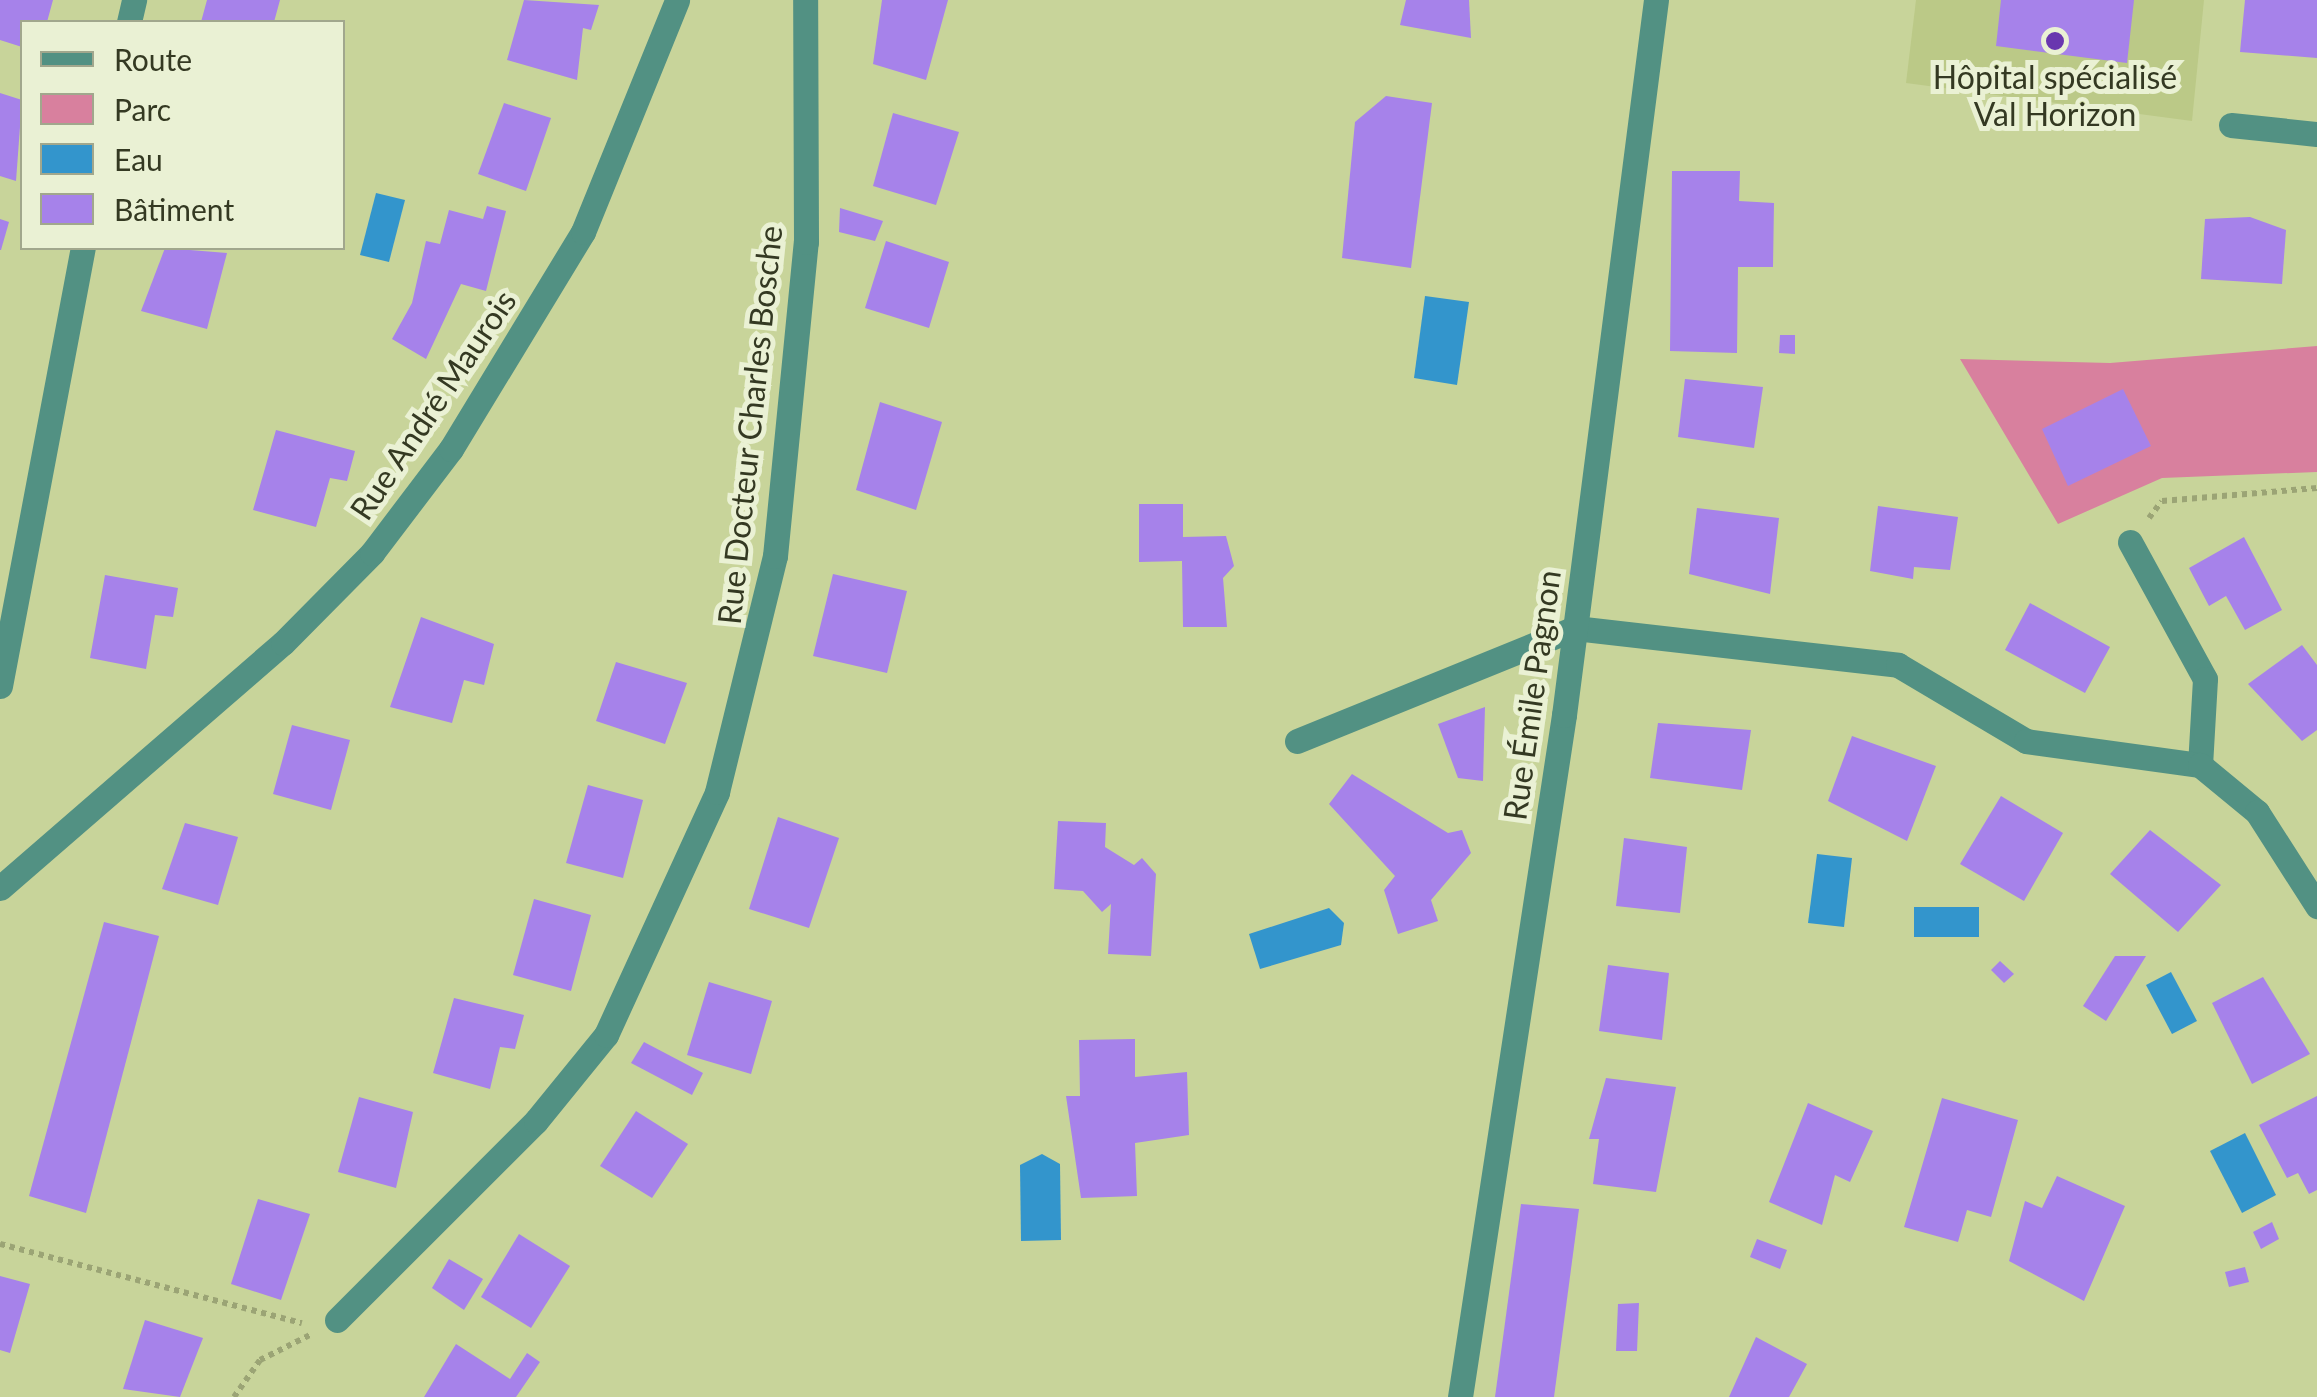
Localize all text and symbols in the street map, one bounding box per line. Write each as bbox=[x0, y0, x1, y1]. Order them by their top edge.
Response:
legend bbox=[20, 20, 345, 250]
marker: Hôpital spécialisé Val Horizon bbox=[2042, 28, 2068, 54]
text: Route bbox=[114, 41, 192, 77]
place label: Hôpital spécialisé Val Horizon bbox=[1933, 59, 2177, 134]
text: Parc bbox=[114, 91, 171, 127]
text: Eau bbox=[114, 141, 163, 177]
text: Bâtiment bbox=[114, 191, 234, 227]
street label: Rue Docteur Charles Bosche bbox=[710, 223, 790, 627]
street label: Rue André Maurois bbox=[342, 283, 524, 527]
street label: Rue Émile Pagnon bbox=[1495, 568, 1569, 822]

